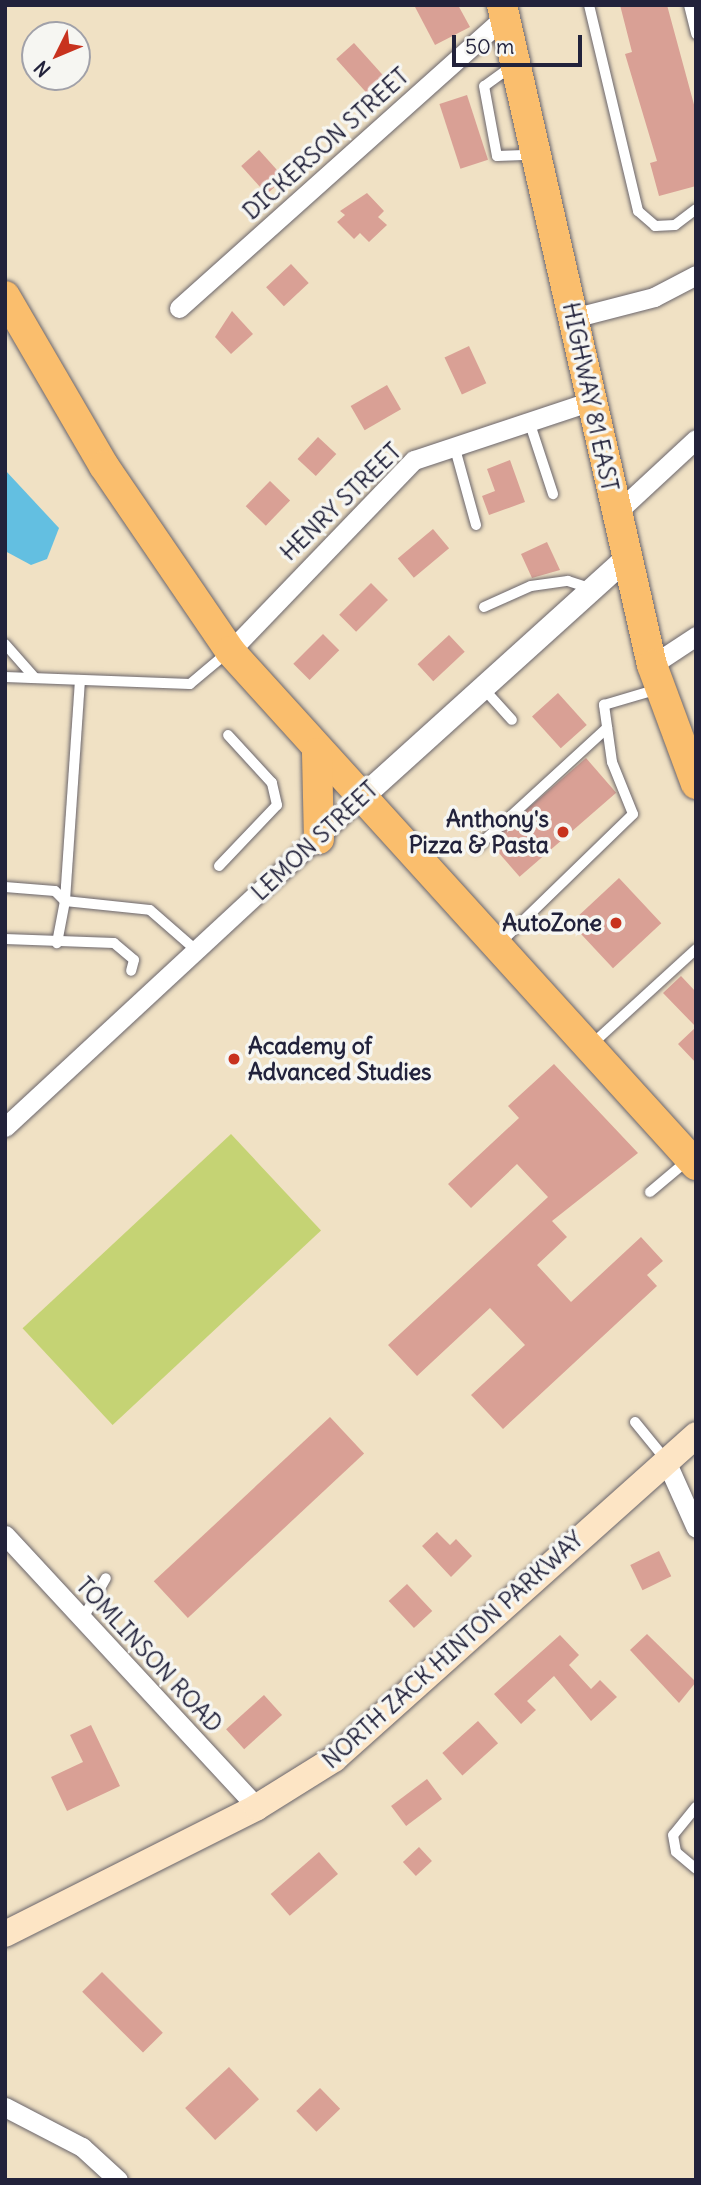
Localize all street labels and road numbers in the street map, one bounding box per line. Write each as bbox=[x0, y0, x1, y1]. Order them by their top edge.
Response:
street label: DICKERSON STREET bbox=[238, 62, 414, 226]
street label: HIGHWAY 81 EAST bbox=[556, 300, 624, 494]
street label: HENRY STREET bbox=[275, 438, 407, 566]
street label: LEMON STREET bbox=[246, 776, 384, 906]
street label: NORTH ZACK HINTON PARKWAY bbox=[317, 1526, 589, 1774]
street label: TOMLINSON ROAD bbox=[70, 1572, 228, 1738]

